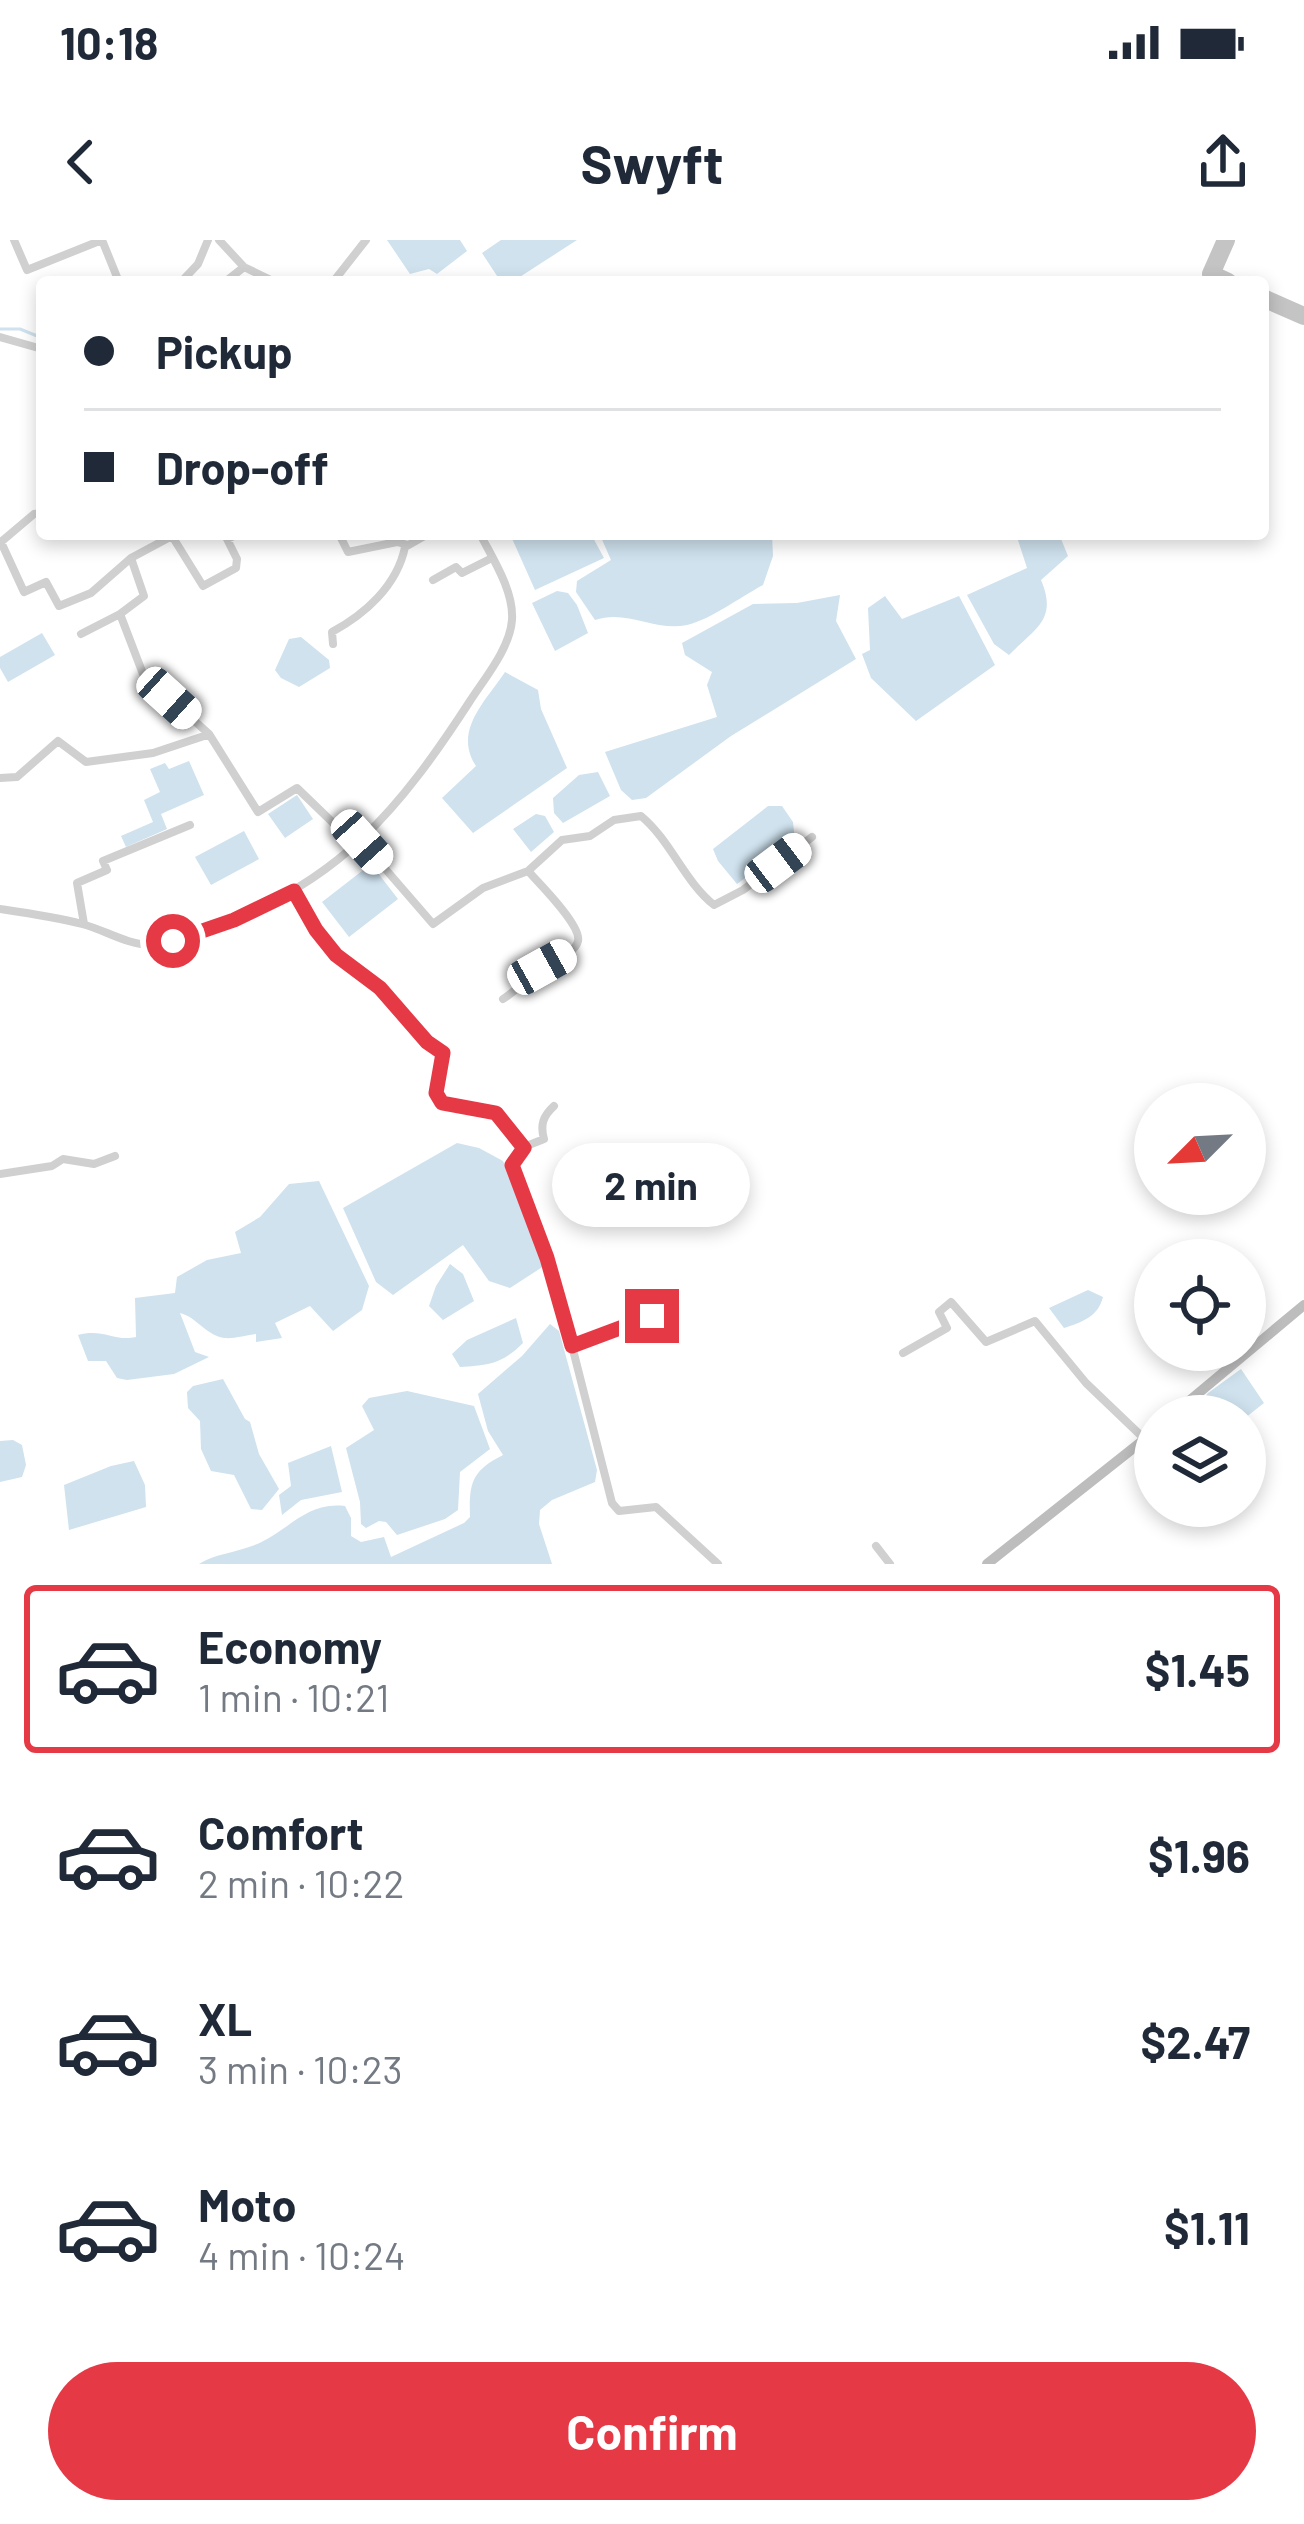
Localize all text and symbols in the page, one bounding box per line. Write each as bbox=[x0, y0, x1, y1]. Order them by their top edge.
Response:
text: 10:18 bbox=[60, 15, 158, 69]
icon: back bbox=[48, 129, 114, 195]
icon: share bbox=[1190, 129, 1256, 195]
text: Swyft bbox=[580, 130, 724, 195]
text: Pickup bbox=[156, 324, 293, 378]
text: Drop-off bbox=[156, 440, 329, 494]
car bbox=[130, 661, 208, 735]
car bbox=[325, 803, 399, 881]
car bbox=[738, 827, 818, 899]
route start bbox=[146, 914, 200, 968]
car bbox=[502, 934, 582, 1000]
north arrow bbox=[1134, 1083, 1266, 1215]
map controls bbox=[1134, 1083, 1266, 1527]
callout: 2 min bbox=[553, 1142, 751, 1226]
text: 2 min bbox=[604, 1161, 698, 1208]
button: locate bbox=[1134, 1239, 1266, 1371]
route end bbox=[625, 1289, 679, 1343]
button: layers bbox=[1134, 1395, 1266, 1527]
icon: car bbox=[54, 1615, 162, 1723]
text: Economy bbox=[198, 1619, 382, 1673]
text: $1.45 bbox=[1145, 1642, 1250, 1696]
text: 1 min · 10:21 bbox=[198, 1673, 389, 1720]
icon: car bbox=[54, 1801, 162, 1909]
text: Comfort bbox=[198, 1805, 364, 1859]
text: $1.96 bbox=[1148, 1828, 1250, 1882]
text: 2 min · 10:22 bbox=[198, 1859, 404, 1906]
icon: car bbox=[54, 1987, 162, 2095]
text: XL bbox=[198, 1991, 252, 2045]
text: $2.47 bbox=[1141, 2014, 1250, 2068]
text: 3 min · 10:23 bbox=[198, 2045, 403, 2092]
icon: car bbox=[54, 2173, 162, 2281]
text: Moto bbox=[198, 2177, 296, 2231]
text: $1.11 bbox=[1164, 2200, 1250, 2254]
text: 4 min · 10:24 bbox=[198, 2231, 406, 2278]
button: Confirm bbox=[48, 2362, 1256, 2500]

